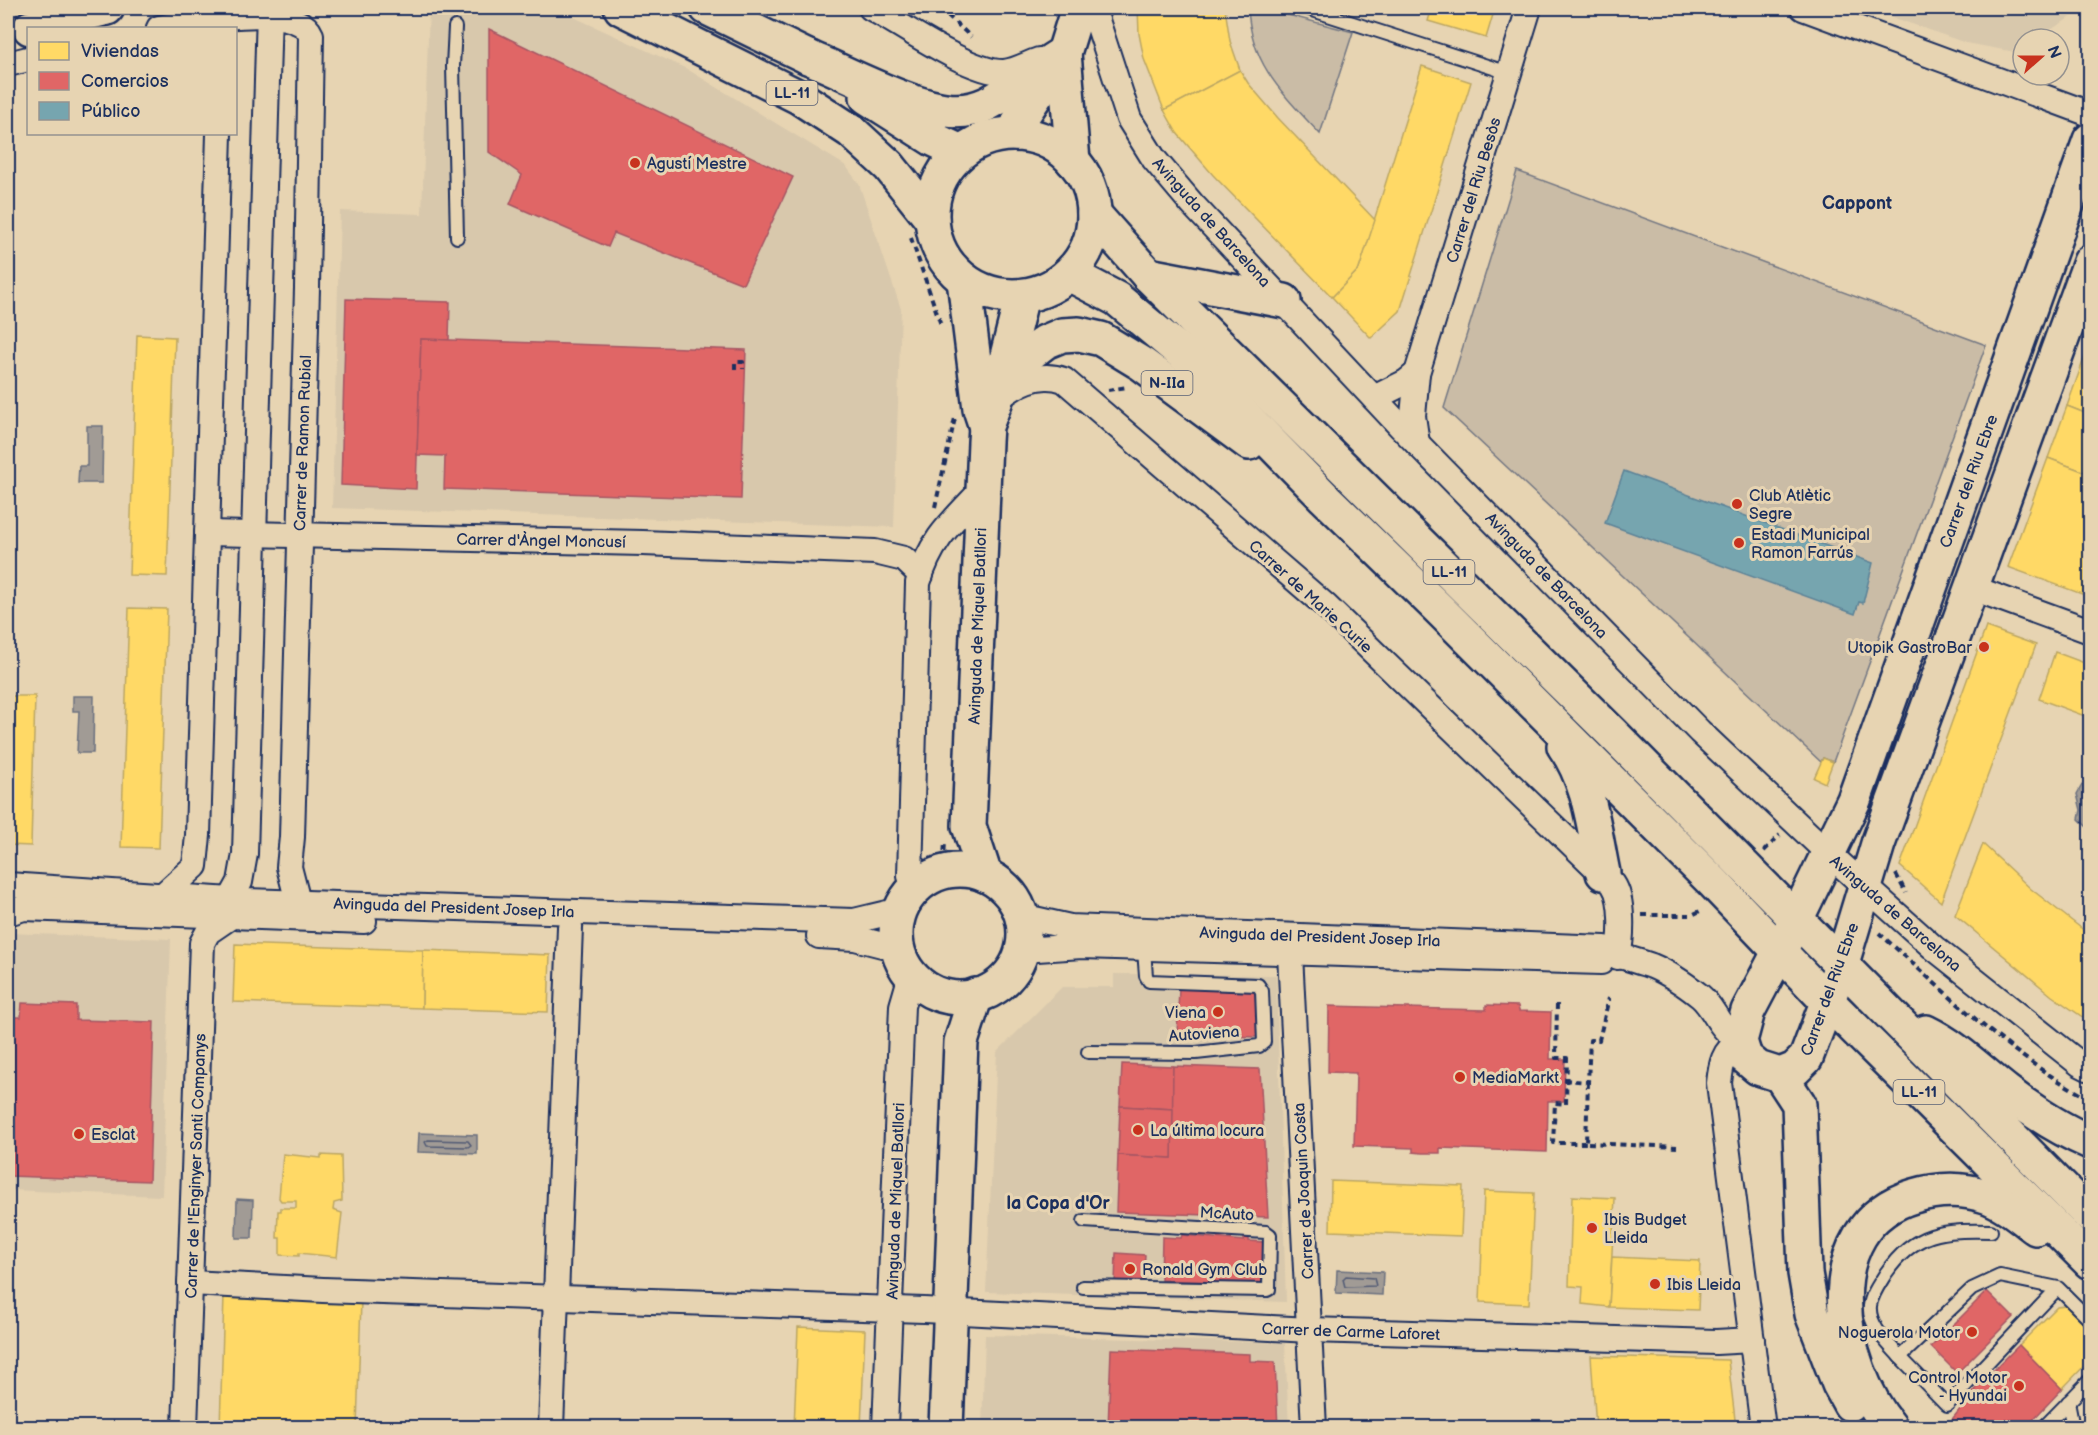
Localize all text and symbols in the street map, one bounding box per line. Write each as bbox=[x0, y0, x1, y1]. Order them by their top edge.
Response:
legend bbox=[27, 27, 237, 135]
north arrow bbox=[2011, 27, 2071, 87]
text: Viviendas bbox=[81, 41, 159, 62]
text: N bbox=[2043, 43, 2065, 61]
text: Comercios bbox=[81, 71, 169, 92]
road number: LL-11 bbox=[766, 81, 818, 105]
text: Público bbox=[81, 101, 140, 122]
street label: Carrer del Riu Besòs bbox=[1443, 115, 1506, 266]
street label: Avinguda de Barcelona bbox=[1148, 154, 1274, 292]
place label: Agustí Mestre bbox=[647, 155, 747, 174]
marker: Agustí Mestre bbox=[628, 156, 642, 170]
district label: Cappont bbox=[1822, 193, 1892, 214]
street label: Carrer de Ramon Rubial bbox=[291, 355, 316, 531]
road number: N-IIa bbox=[1142, 371, 1192, 395]
street label: Carrer del Riu Ebre bbox=[1936, 412, 2003, 551]
place label: Club Atlètic Segre bbox=[1749, 487, 1831, 524]
marker: Club Atlètic Segre bbox=[1730, 497, 1744, 511]
street label: Avinguda de Barcelona bbox=[1481, 509, 1611, 643]
place label: Estadi Municipal Ramon Farrús bbox=[1751, 526, 1870, 563]
street label: Avinguda de Miquel Batllori bbox=[966, 527, 991, 725]
street label: Carrer d'Àngel Moncusí bbox=[456, 529, 626, 552]
marker: Estadi Municipal Ramon Farrús bbox=[1732, 536, 1746, 550]
street label: Carrer de Marie Curie bbox=[1244, 537, 1376, 658]
road number: LL-11 bbox=[1424, 560, 1474, 584]
place label: Utopik GastroBar bbox=[1847, 639, 1972, 658]
marker: Utopik GastroBar bbox=[1977, 640, 1991, 654]
street label: Avinguda de Barcelona bbox=[1826, 852, 1964, 976]
street label: Avinguda del President Josep Irla bbox=[333, 895, 575, 922]
street label: Carrer del Riu Ebre bbox=[1797, 920, 1864, 1059]
street label: Avinguda del President Josep Irla bbox=[1199, 924, 1441, 951]
place label: Viena bbox=[1165, 1004, 1206, 1023]
marker: Viena bbox=[1211, 1005, 1225, 1019]
street label: Autoviena bbox=[1168, 1023, 1240, 1046]
street label: Carrer de l'Enginyer Santi Companys bbox=[182, 1033, 211, 1299]
place label: MediaMarkt bbox=[1472, 1069, 1559, 1088]
marker: MediaMarkt bbox=[1453, 1070, 1467, 1084]
road number: LL-11 bbox=[1894, 1080, 1944, 1104]
street label: Avinguda de Miquel Batllori bbox=[884, 1102, 909, 1300]
street label: Carrer de Joaquin Costa bbox=[1290, 1102, 1319, 1280]
place label: La última locura bbox=[1150, 1122, 1264, 1141]
marker: La última locura bbox=[1131, 1123, 1145, 1137]
place label: Esclat bbox=[91, 1126, 135, 1145]
marker: Esclat bbox=[72, 1127, 86, 1141]
district label: la Copa d'Or bbox=[1006, 1193, 1110, 1214]
street label: McAuto bbox=[1199, 1204, 1255, 1225]
place label: Ibis Budget Lleida bbox=[1604, 1211, 1687, 1248]
marker: Ibis Budget Lleida bbox=[1585, 1221, 1599, 1235]
place label: Ronald Gym Club bbox=[1142, 1261, 1267, 1280]
marker: Ronald Gym Club bbox=[1123, 1262, 1137, 1276]
place label: Ibis Lleida bbox=[1667, 1276, 1741, 1295]
marker: Ibis Lleida bbox=[1648, 1277, 1662, 1291]
street label: Carrer de Carme Laforet bbox=[1261, 1320, 1441, 1345]
place label: Noguerola Motor bbox=[1838, 1324, 1960, 1343]
marker: Noguerola Motor bbox=[1965, 1325, 1979, 1339]
place label: Control Motor - Hyundai bbox=[1908, 1369, 2007, 1406]
marker: Control Motor - Hyundai bbox=[2012, 1379, 2026, 1393]

